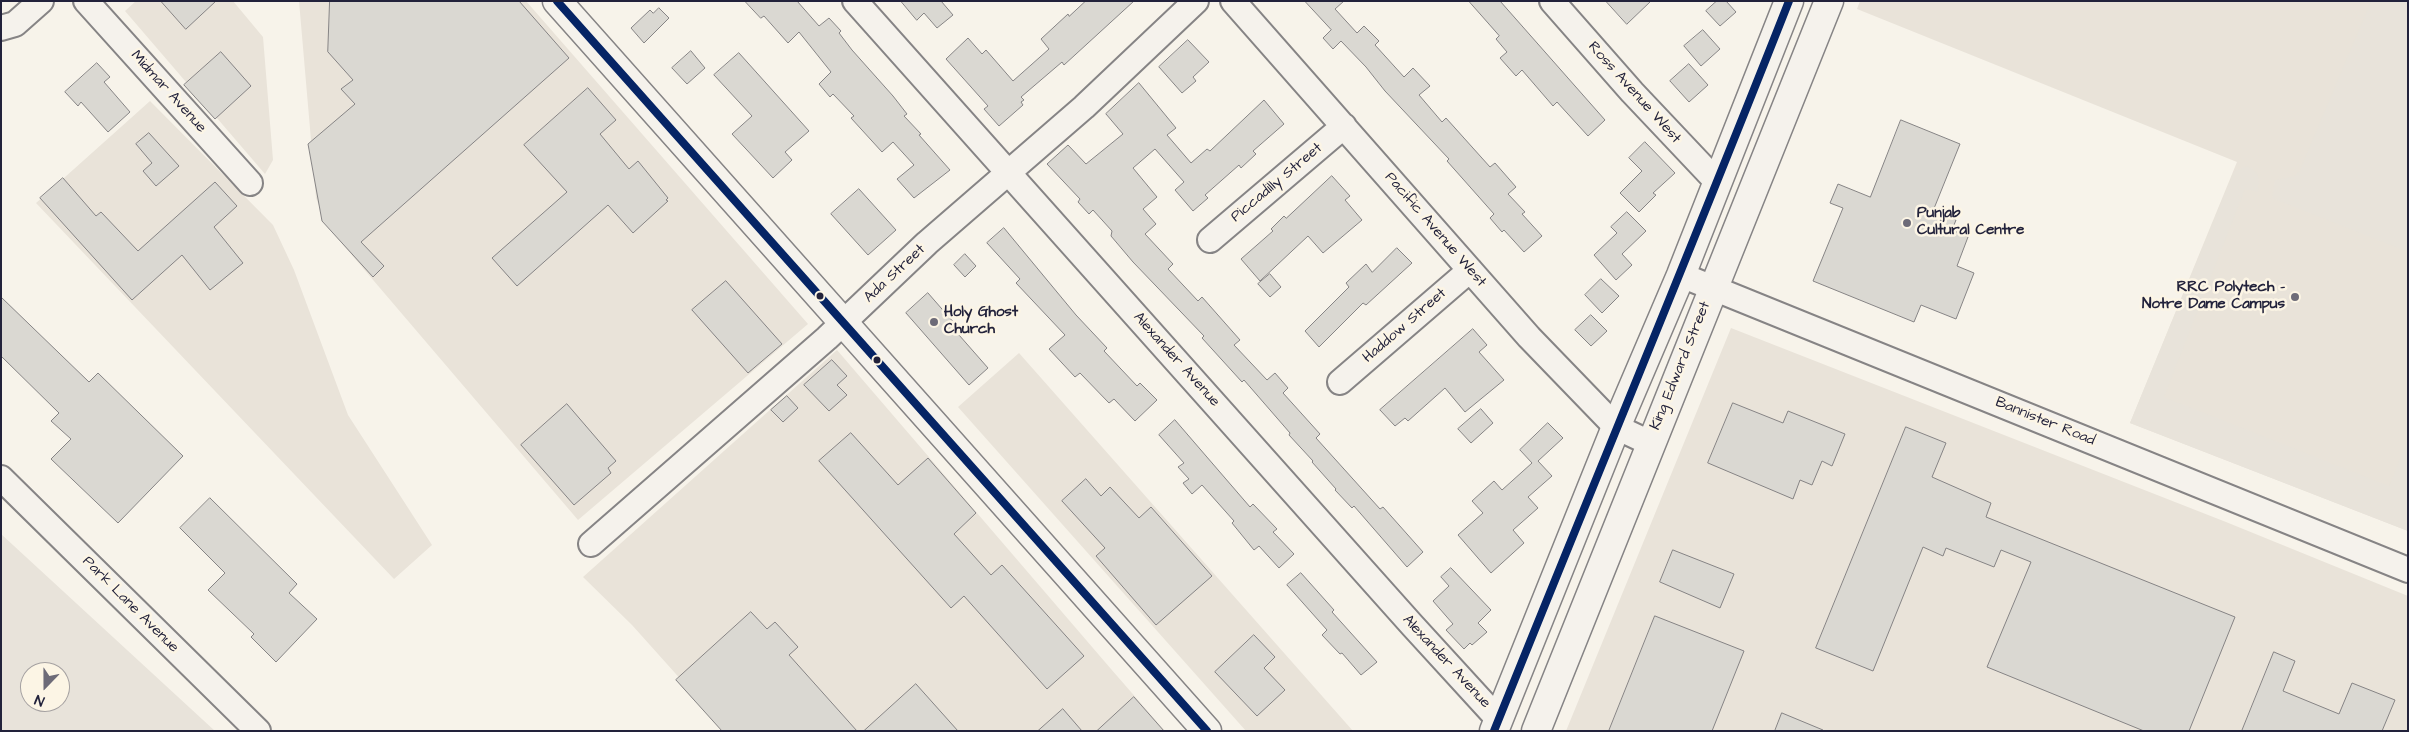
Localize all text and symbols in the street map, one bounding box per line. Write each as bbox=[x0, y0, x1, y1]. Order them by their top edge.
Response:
street label: Ross Avenue West bbox=[1584, 38, 1684, 148]
street label: Midmar Avenue bbox=[126, 47, 210, 137]
street label: Piccadilly Street bbox=[1228, 140, 1326, 226]
street label: Pacific Avenue West bbox=[1380, 169, 1490, 291]
place label: Punjab Cultural Centre bbox=[1917, 205, 2024, 240]
marker: Punjab Cultural Centre bbox=[1901, 217, 1913, 229]
street label: Ada Street bbox=[861, 241, 929, 307]
place label: RRC Polytech – Notre Dame Campus bbox=[2142, 279, 2285, 314]
street label: Haddow Street bbox=[1359, 285, 1451, 367]
unlabelled marker bbox=[815, 291, 825, 301]
marker: RRC Polytech – Notre Dame Campus bbox=[2289, 291, 2301, 303]
street label: King Edward Street bbox=[1647, 299, 1715, 433]
place label: Holy Ghost Church bbox=[944, 304, 1018, 339]
street label: Alexander Avenue bbox=[1129, 309, 1223, 411]
marker: Holy Ghost Church bbox=[928, 316, 940, 328]
unlabelled marker bbox=[872, 355, 882, 365]
street label: Bannister Road bbox=[1992, 394, 2098, 450]
street label: Park Lane Avenue bbox=[78, 553, 182, 657]
street label: Alexander Avenue bbox=[1398, 612, 1494, 712]
north arrow bbox=[20, 662, 70, 712]
text: N bbox=[32, 689, 48, 711]

